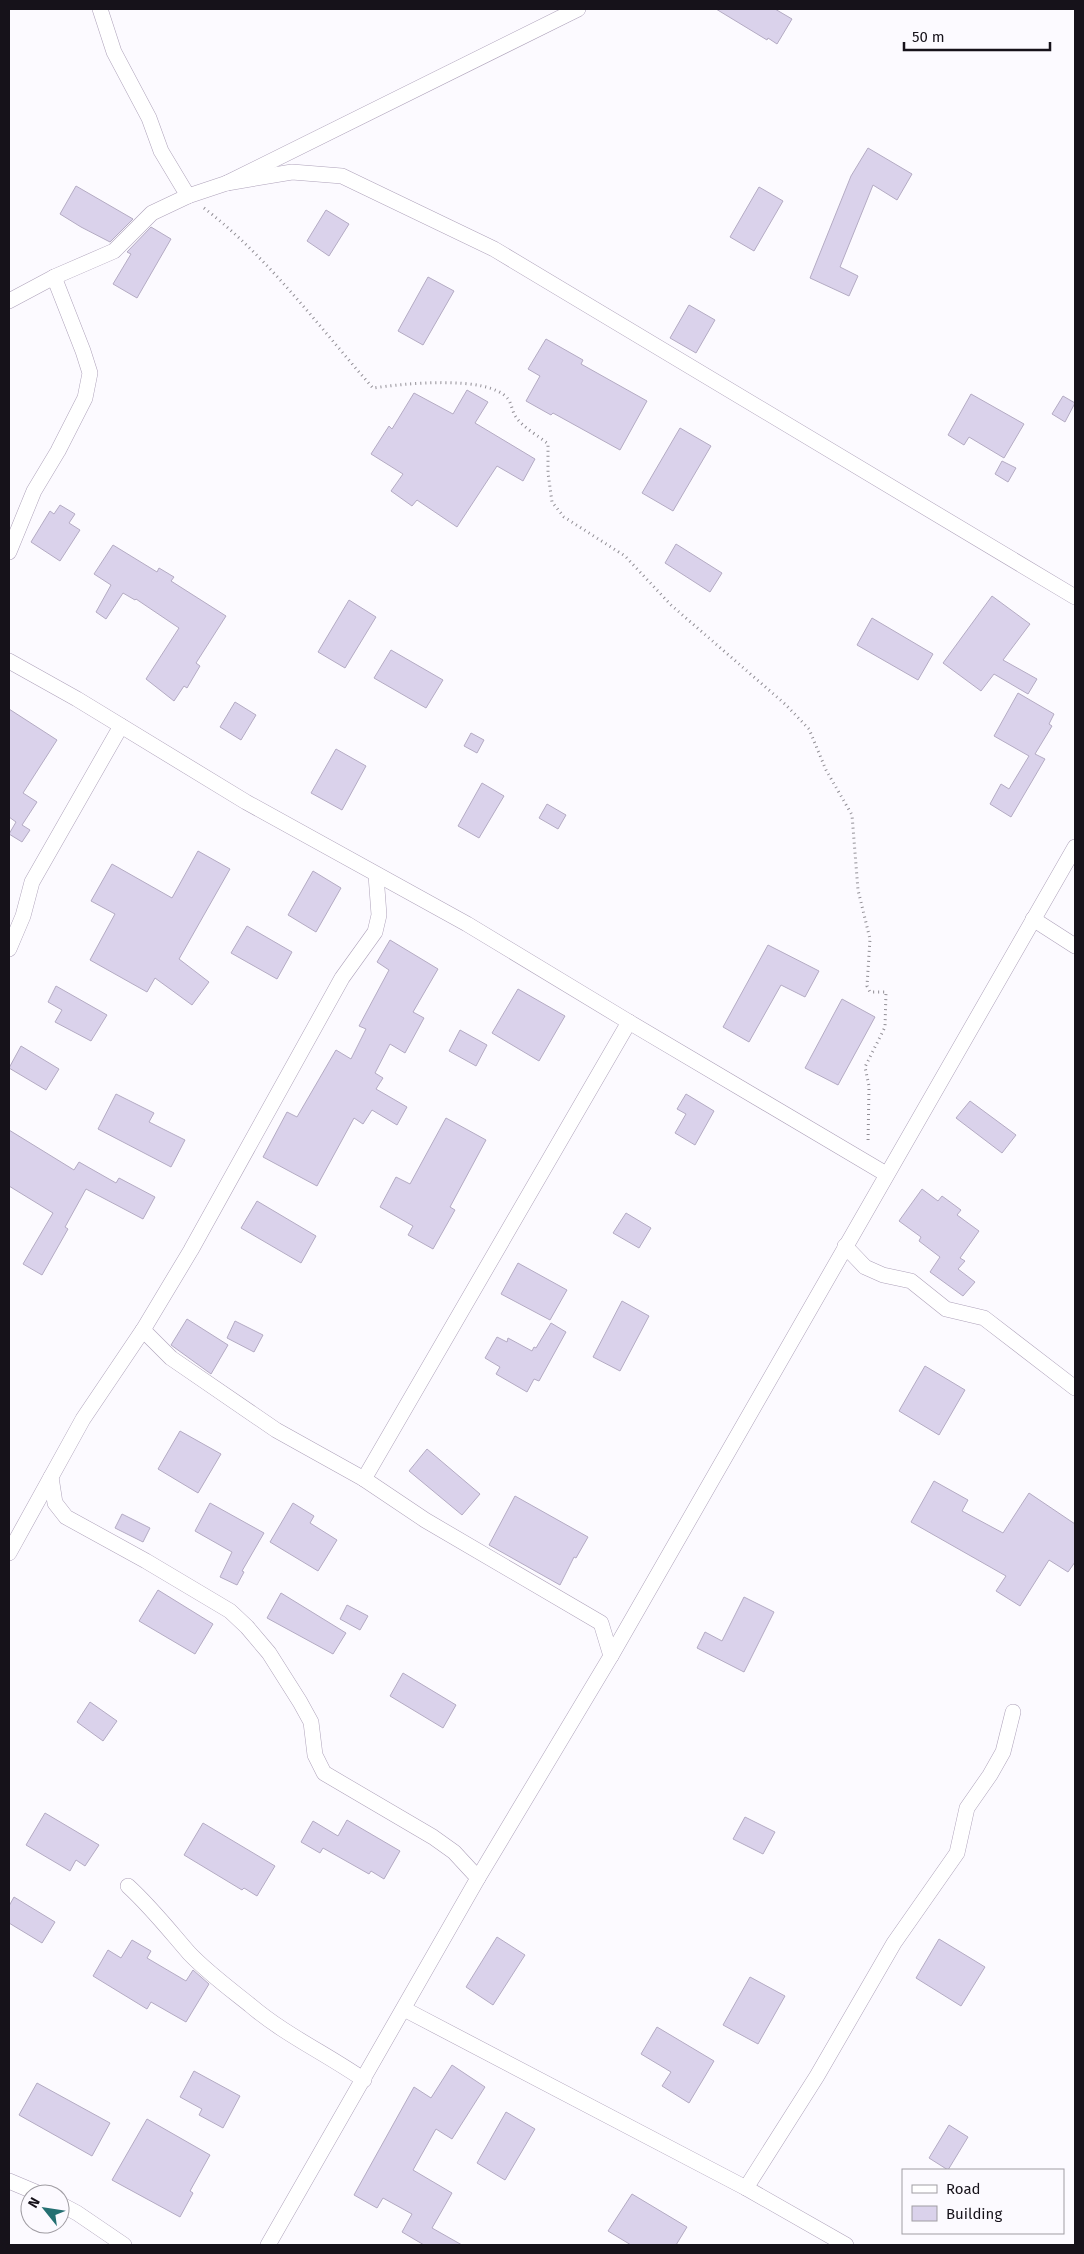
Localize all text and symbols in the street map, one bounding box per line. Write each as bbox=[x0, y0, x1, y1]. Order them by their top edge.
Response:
scale bar bbox=[904, 20, 1050, 52]
text: 50 m bbox=[912, 28, 945, 46]
legend bbox=[902, 2169, 1064, 2234]
text: Road bbox=[946, 2180, 981, 2198]
north arrow bbox=[20, 2184, 70, 2234]
text: N bbox=[24, 2194, 44, 2211]
text: Building bbox=[946, 2205, 1002, 2223]

